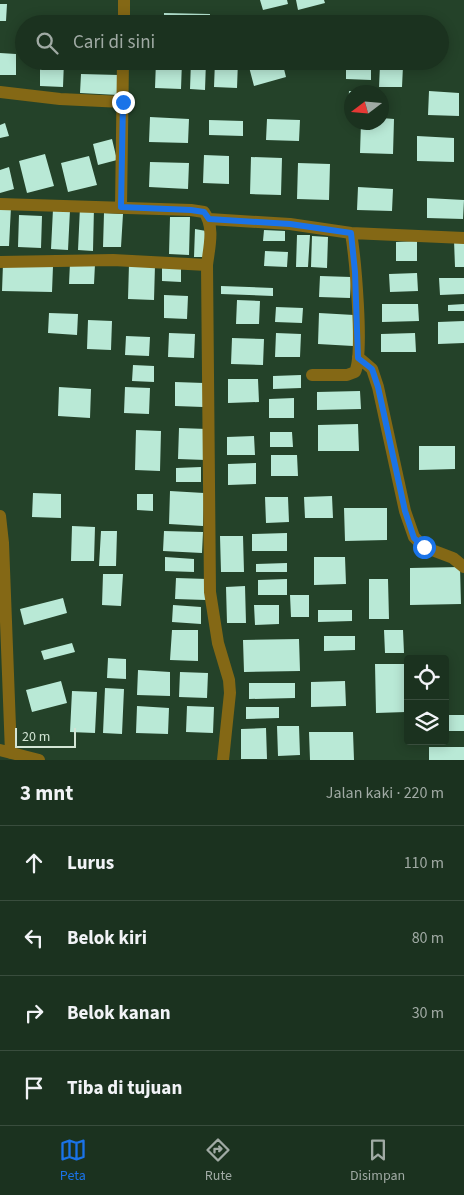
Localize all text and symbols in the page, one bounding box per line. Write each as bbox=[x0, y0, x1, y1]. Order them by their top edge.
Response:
search box bbox=[15, 15, 449, 70]
icon: search bbox=[33, 29, 61, 57]
text: Cari di sini bbox=[73, 29, 155, 56]
north arrow bbox=[344, 85, 389, 130]
route end bbox=[112, 91, 135, 114]
route start bbox=[413, 536, 436, 559]
map controls bbox=[404, 655, 449, 745]
button: locate bbox=[404, 655, 449, 700]
button: layers bbox=[404, 700, 449, 745]
scale bar bbox=[15, 725, 76, 748]
text: 20 m bbox=[22, 727, 50, 747]
text: 3 mnt bbox=[20, 778, 73, 808]
text: Jalan kaki · 220 m bbox=[326, 782, 444, 804]
icon: ahead bbox=[20, 849, 48, 877]
text: Lurus bbox=[67, 850, 114, 877]
text: 110 m bbox=[404, 852, 444, 874]
icon: left bbox=[20, 924, 48, 952]
text: Belok kiri bbox=[67, 925, 147, 952]
text: 80 m bbox=[412, 927, 444, 949]
icon: right bbox=[20, 999, 48, 1027]
text: Belok kanan bbox=[67, 1000, 171, 1027]
text: 30 m bbox=[412, 1002, 444, 1024]
icon: arrive bbox=[20, 1074, 48, 1102]
text: Tiba di tujuan bbox=[67, 1075, 182, 1102]
tab: Peta bbox=[59, 1136, 87, 1186]
tab: Rute bbox=[204, 1136, 232, 1186]
tab: Disimpan bbox=[350, 1136, 405, 1186]

